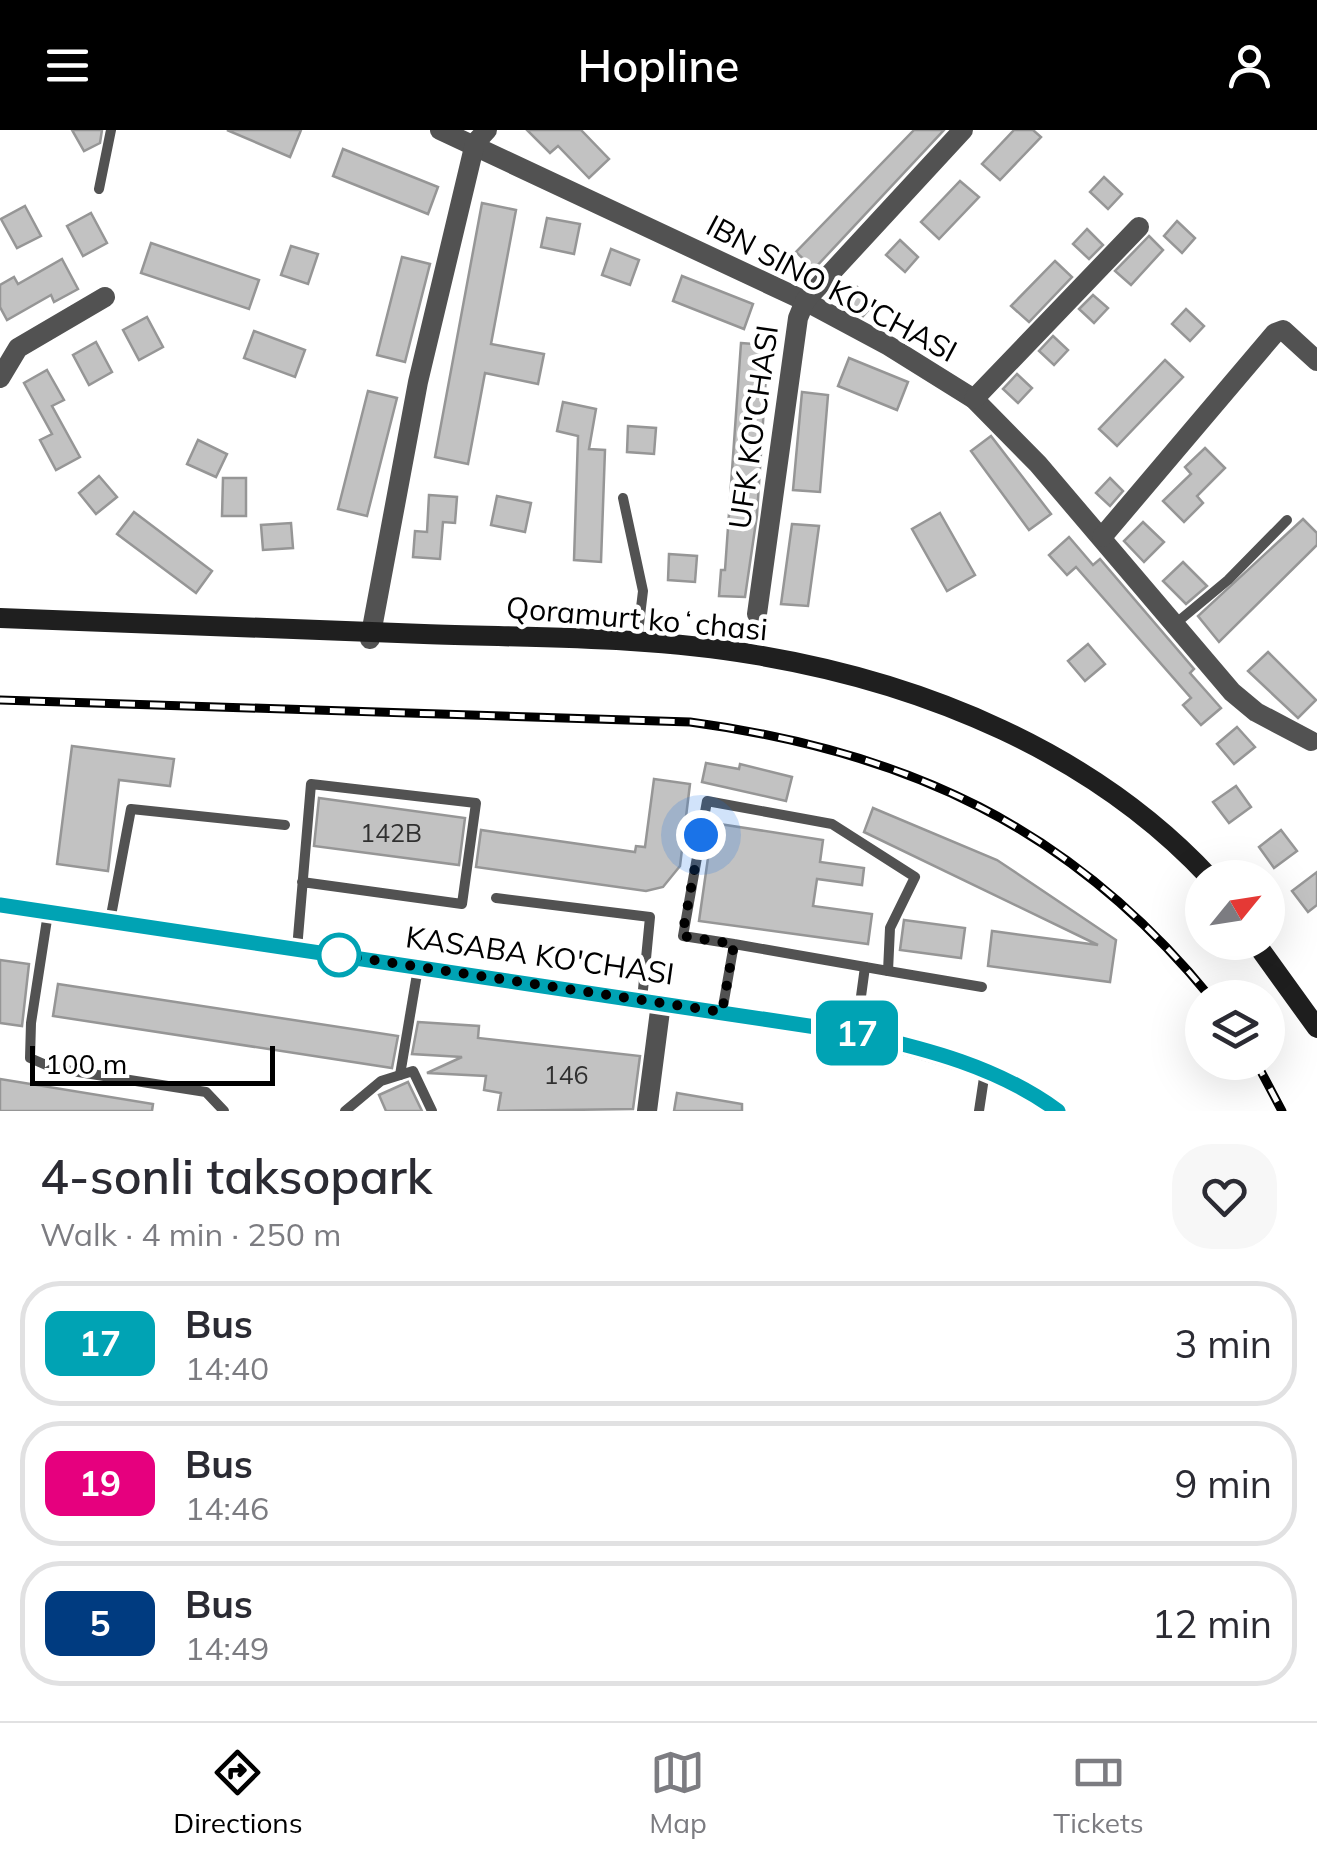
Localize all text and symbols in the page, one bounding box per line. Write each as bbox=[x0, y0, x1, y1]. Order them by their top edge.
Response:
text: Hopline bbox=[578, 37, 739, 93]
icon: menu bbox=[40, 38, 95, 93]
icon: person bbox=[1222, 38, 1277, 93]
street label: IBN SINO KO'CHASI bbox=[700, 206, 964, 370]
street label: UFK KO'CHASI bbox=[720, 323, 786, 531]
street label: Qoramurt koʻchasi bbox=[505, 588, 769, 648]
your location bbox=[676, 810, 726, 860]
house number: 142B bbox=[360, 817, 422, 848]
north arrow bbox=[1185, 860, 1285, 960]
map controls bbox=[1185, 860, 1285, 1080]
street label: KASABA KO'CHASI bbox=[403, 917, 677, 993]
unlabelled marker bbox=[318, 934, 360, 976]
button: layers bbox=[1185, 980, 1285, 1080]
line badge: 17 bbox=[812, 1000, 902, 1066]
text: 17 bbox=[836, 1011, 878, 1055]
scale bar bbox=[30, 1041, 275, 1086]
text: 100 m bbox=[45, 1046, 127, 1081]
house number: 146 bbox=[543, 1059, 589, 1090]
button: heart bbox=[1172, 1144, 1277, 1249]
text: 4-sonli taksopark bbox=[40, 1146, 432, 1206]
text: Walk · 4 min · 250 m bbox=[40, 1214, 341, 1254]
text: Bus bbox=[185, 1300, 253, 1348]
text: 3 min bbox=[1175, 1320, 1272, 1368]
text: 17 bbox=[79, 1321, 121, 1365]
text: 14:40 bbox=[185, 1348, 269, 1388]
text: Bus bbox=[185, 1440, 253, 1488]
text: 9 min bbox=[1175, 1460, 1272, 1508]
text: 19 bbox=[79, 1461, 121, 1505]
text: 14:46 bbox=[185, 1488, 269, 1528]
text: Bus bbox=[185, 1580, 253, 1628]
text: 12 min bbox=[1152, 1600, 1272, 1648]
text: 5 bbox=[89, 1601, 111, 1645]
text: 14:49 bbox=[185, 1628, 269, 1668]
tab: Directions bbox=[173, 1745, 303, 1840]
tab: Map bbox=[649, 1745, 707, 1840]
tab: Tickets bbox=[1053, 1745, 1144, 1840]

